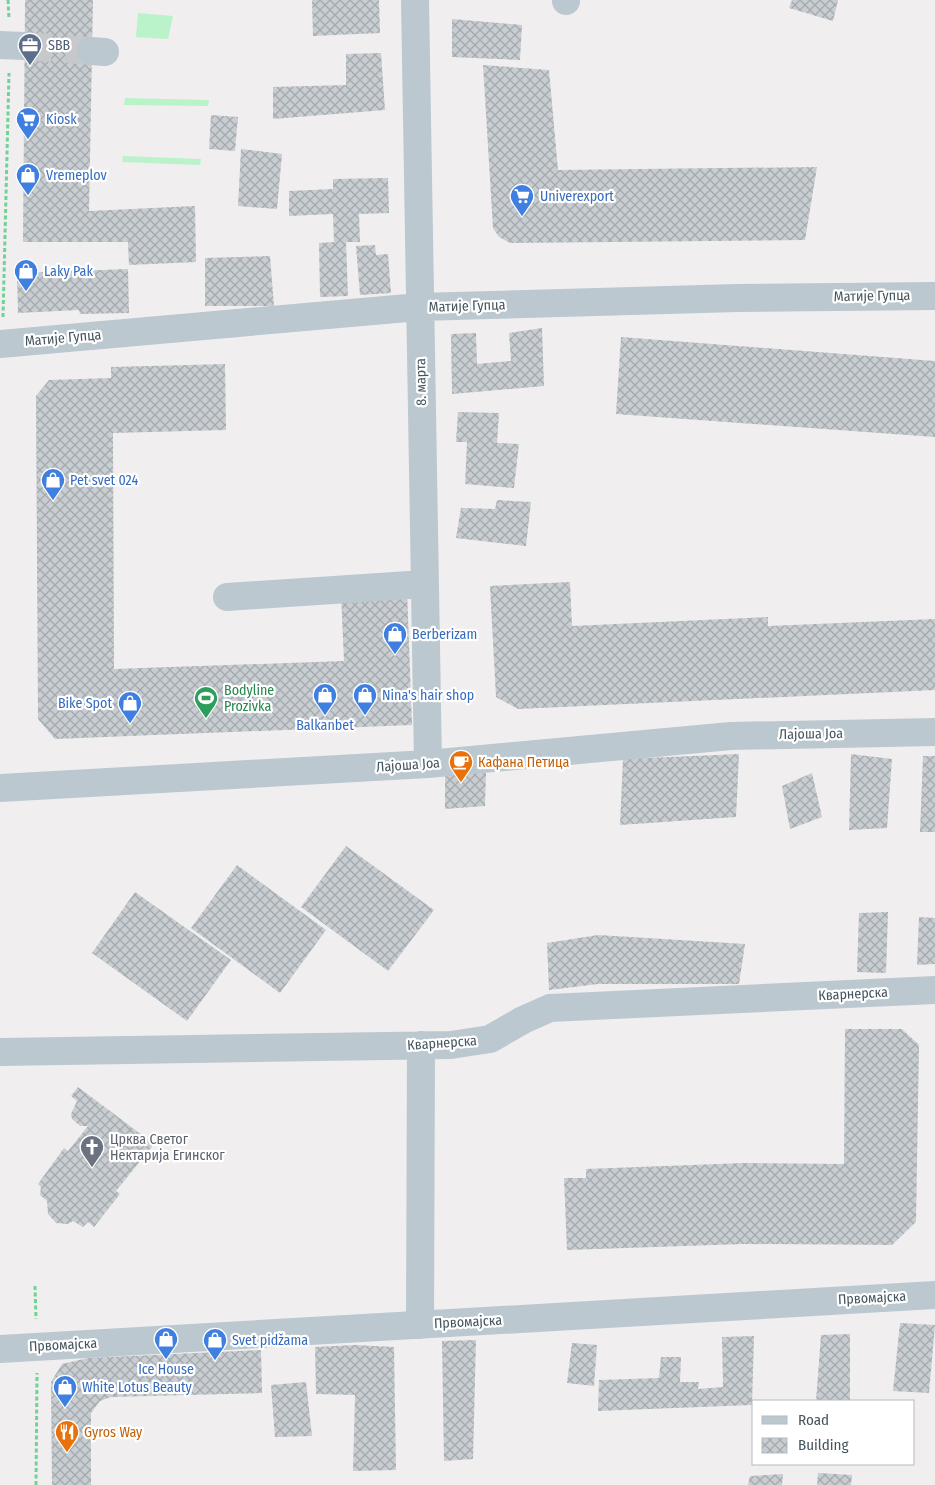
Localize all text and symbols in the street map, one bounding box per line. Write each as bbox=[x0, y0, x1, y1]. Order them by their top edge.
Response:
office icon: SBB bbox=[17, 32, 43, 66]
place label: SBB bbox=[48, 37, 71, 54]
supermarket icon: Kiosk bbox=[15, 106, 41, 140]
place label: Kiosk bbox=[46, 111, 77, 128]
shop icon: Vremeplov bbox=[15, 162, 41, 196]
place label: Vremeplov bbox=[46, 167, 107, 184]
supermarket icon: Univerexport bbox=[509, 183, 535, 217]
place label: Univerexport bbox=[540, 188, 614, 205]
shop icon: Laky Pak bbox=[13, 258, 39, 292]
place label: Laky Pak bbox=[44, 263, 93, 280]
street label: Матије Гупца bbox=[833, 287, 911, 305]
street label: Матије Гупца bbox=[428, 296, 506, 316]
street label: Матије Гупца bbox=[24, 326, 102, 350]
street label: 8. марта bbox=[412, 358, 430, 406]
shop icon: Pet svet 024 bbox=[40, 467, 66, 501]
place label: Pet svet 024 bbox=[70, 472, 138, 489]
shop icon: Berberizam bbox=[382, 621, 408, 655]
place label: Berberizam bbox=[412, 626, 477, 643]
place label: Bodyline Prozivka bbox=[224, 682, 274, 715]
shop icon: Balkanbet bbox=[312, 682, 338, 716]
shop icon: Nina's hair shop bbox=[352, 682, 378, 716]
sports icon: Bodyline Prozivka bbox=[193, 685, 219, 719]
place label: Nina's hair shop bbox=[382, 687, 474, 704]
shop icon: Bike Spot bbox=[117, 690, 143, 724]
place label: Bike Spot bbox=[58, 695, 112, 712]
place label: Balkanbet bbox=[296, 717, 354, 734]
street label: Лајоша Јоа bbox=[779, 725, 843, 743]
cafe icon: Кафана Петица bbox=[448, 749, 474, 783]
street label: Лајоша Јоа bbox=[376, 754, 441, 776]
place label: Кафана Петица bbox=[478, 754, 570, 771]
street label: Кварнерска bbox=[818, 984, 888, 1004]
street label: Кварнерска bbox=[407, 1032, 478, 1054]
place label: Црква Светог Нектарија Егинског bbox=[110, 1131, 225, 1164]
church icon: Црква Светог Нектарија Егинског bbox=[79, 1134, 105, 1168]
street label: Првомајска bbox=[837, 1288, 907, 1308]
street label: Првомајска bbox=[433, 1312, 503, 1332]
shop icon: Ice House bbox=[153, 1326, 179, 1360]
shop icon: Svet pidžama bbox=[202, 1327, 228, 1361]
place label: Svet pidžama bbox=[232, 1332, 308, 1349]
street label: Првомајска bbox=[28, 1335, 98, 1355]
place label: Ice House bbox=[138, 1361, 194, 1378]
shop icon: White Lotus Beauty bbox=[52, 1374, 78, 1408]
place label: White Lotus Beauty bbox=[82, 1379, 193, 1396]
legend bbox=[752, 1400, 915, 1465]
text: Road bbox=[798, 1411, 829, 1429]
restaurant icon: Gyros Way bbox=[54, 1419, 80, 1453]
place label: Gyros Way bbox=[84, 1424, 143, 1441]
text: Building bbox=[798, 1436, 849, 1454]

